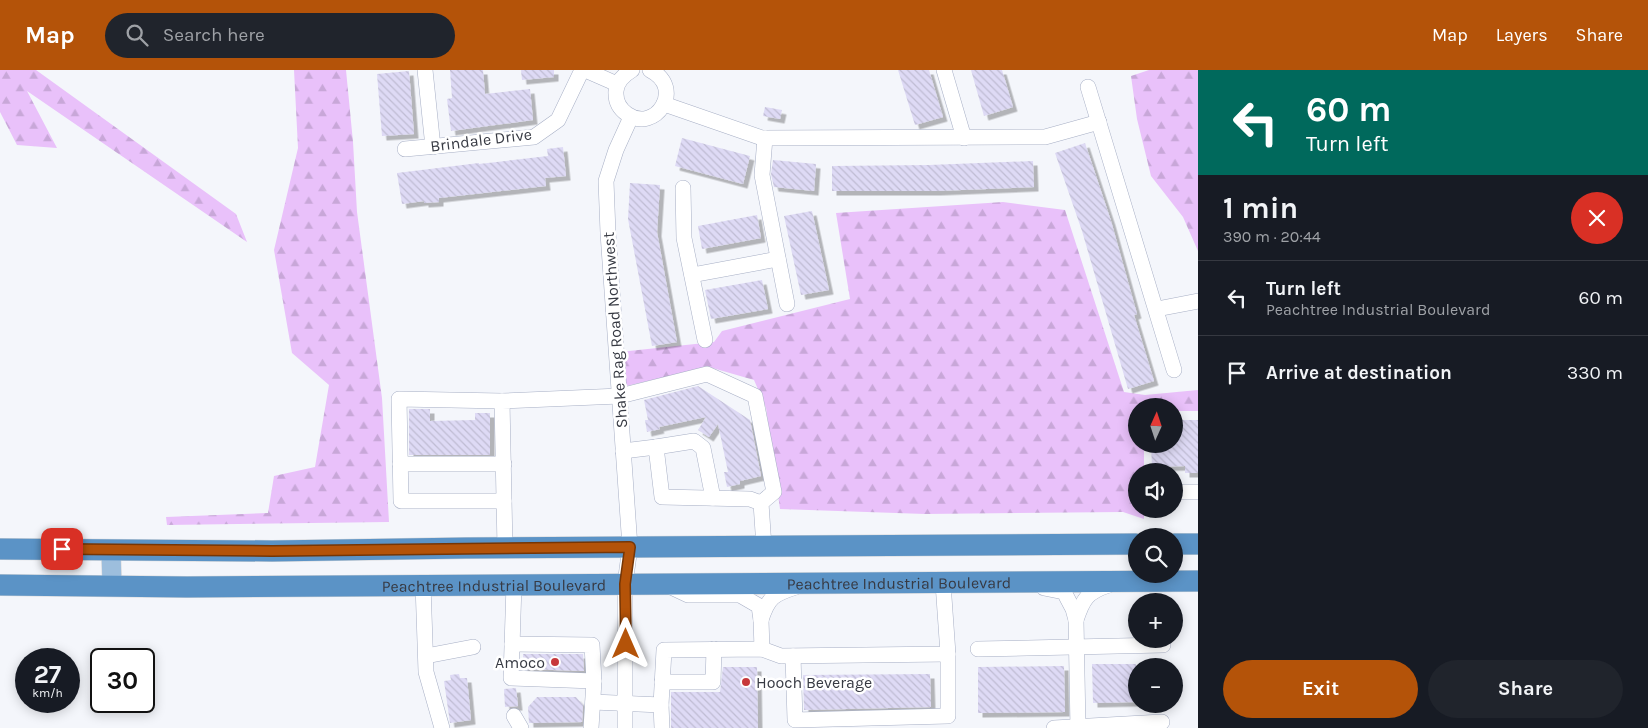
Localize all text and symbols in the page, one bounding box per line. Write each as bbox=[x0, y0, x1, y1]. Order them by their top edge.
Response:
search box bbox=[105, 13, 455, 58]
text: Map bbox=[25, 21, 75, 49]
icon: search bbox=[123, 21, 151, 49]
text: Search here bbox=[163, 24, 265, 46]
text: Map bbox=[1432, 24, 1468, 46]
text: Layers bbox=[1496, 24, 1548, 46]
text: Share bbox=[1576, 24, 1623, 46]
text: 60 m bbox=[1306, 89, 1391, 130]
icon: left bbox=[1223, 90, 1288, 155]
street label: Brindale Drive bbox=[429, 124, 533, 156]
text: Turn left bbox=[1306, 131, 1389, 157]
text: 1 min bbox=[1223, 190, 1298, 226]
button: close bbox=[1571, 192, 1623, 244]
text: 390 m · 20:44 bbox=[1223, 227, 1321, 246]
street label: Shake Rag Road Northwest bbox=[599, 231, 631, 429]
text: Turn left bbox=[1266, 278, 1341, 300]
icon: left bbox=[1223, 284, 1251, 312]
text: 60 m bbox=[1579, 287, 1623, 309]
text: Peachtree Industrial Boulevard bbox=[1266, 300, 1490, 319]
icon: arrive bbox=[1223, 359, 1251, 387]
text: Arrive at destination bbox=[1266, 362, 1452, 384]
text: 330 m bbox=[1567, 362, 1623, 384]
north arrow bbox=[1128, 398, 1182, 452]
map controls bbox=[1128, 398, 1183, 713]
button: sound bbox=[1128, 463, 1183, 518]
pin bbox=[41, 528, 83, 570]
button: search bbox=[1128, 528, 1183, 583]
icon: arrive bbox=[48, 535, 76, 563]
street label: Peachtree Industrial Boulevard bbox=[787, 573, 1011, 593]
street label: Peachtree Industrial Boulevard bbox=[382, 575, 606, 595]
button: + bbox=[1128, 593, 1183, 648]
position arrow bbox=[599, 617, 651, 669]
speed limit sign: 30 bbox=[90, 648, 155, 713]
place label: Amoco bbox=[495, 653, 545, 672]
marker: Amoco bbox=[549, 656, 561, 668]
button: − bbox=[1128, 658, 1183, 713]
text: 27 bbox=[34, 660, 61, 689]
button: Exit bbox=[1223, 660, 1418, 718]
button: Share bbox=[1428, 660, 1623, 718]
place label: Hooch Beverage bbox=[756, 673, 872, 692]
marker: Hooch Beverage bbox=[740, 676, 752, 688]
text: km/h bbox=[32, 686, 63, 700]

